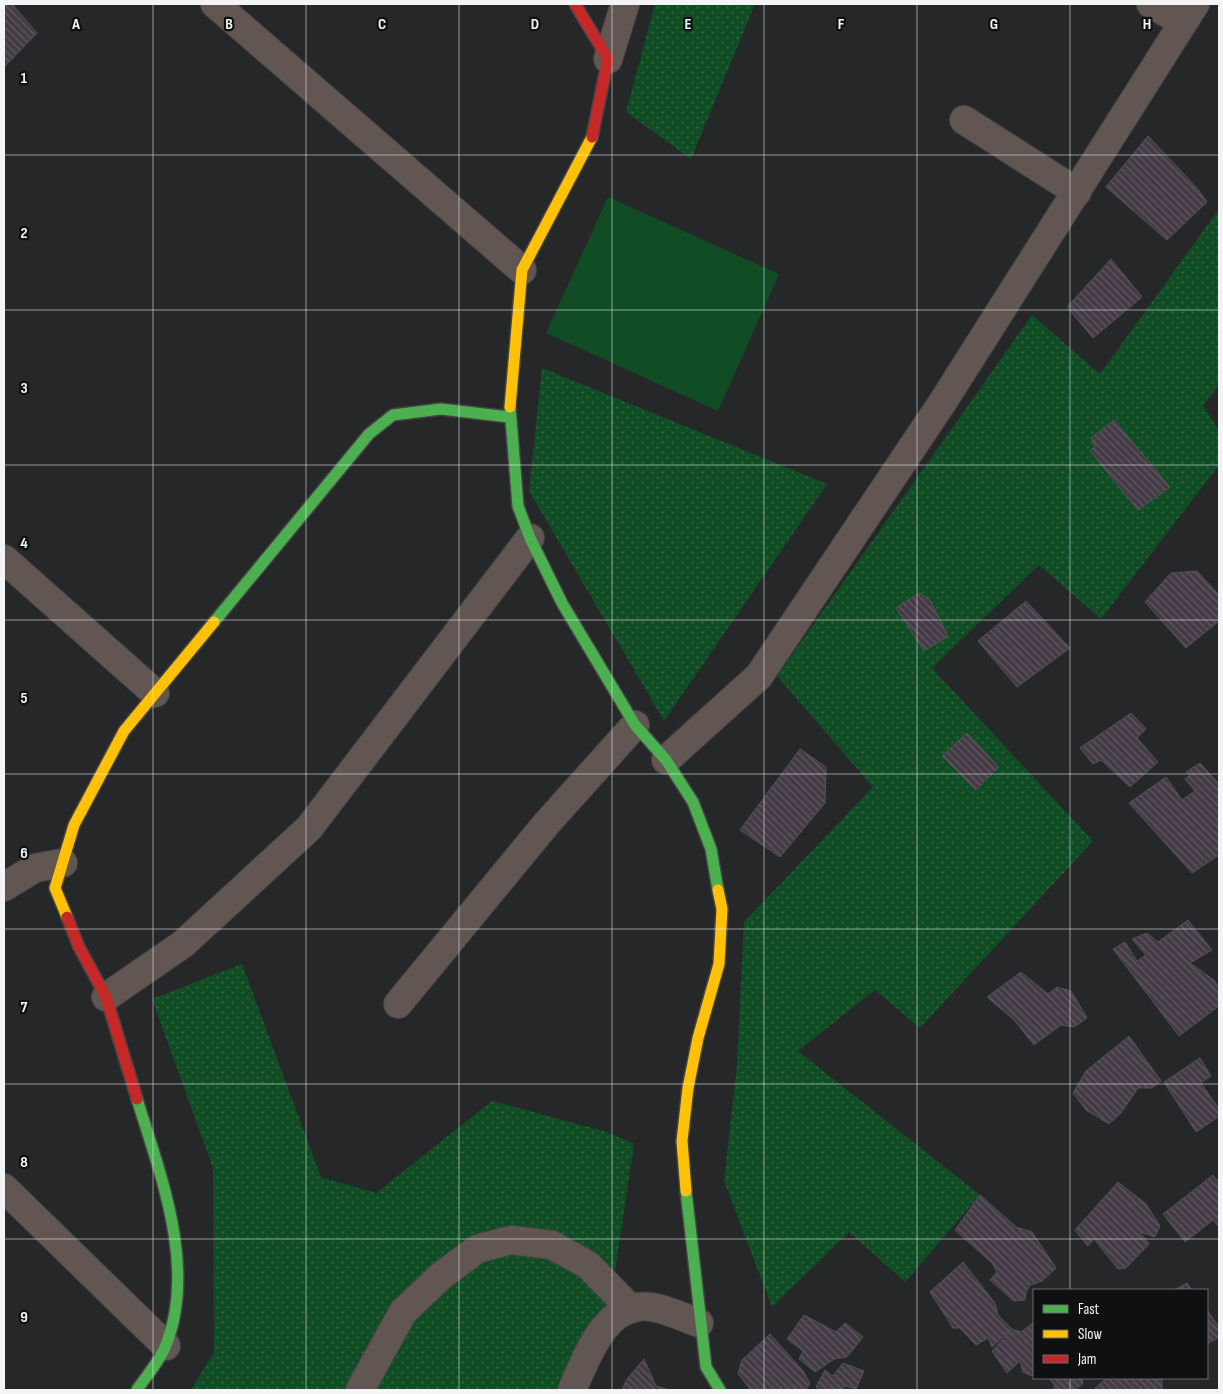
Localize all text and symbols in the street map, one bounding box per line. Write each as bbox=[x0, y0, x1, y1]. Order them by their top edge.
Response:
text: A bbox=[71, 15, 80, 34]
text: B bbox=[225, 15, 233, 34]
text: C bbox=[378, 15, 386, 34]
text: D bbox=[531, 15, 539, 34]
text: E bbox=[685, 15, 692, 34]
text: F bbox=[838, 15, 845, 34]
text: G bbox=[990, 15, 998, 34]
text: H bbox=[1143, 15, 1151, 34]
text: 1 bbox=[21, 69, 28, 88]
text: 2 bbox=[20, 224, 28, 243]
text: 3 bbox=[20, 379, 28, 398]
text: 4 bbox=[20, 534, 28, 553]
text: 5 bbox=[20, 689, 28, 708]
text: 6 bbox=[20, 844, 28, 863]
text: 7 bbox=[21, 998, 28, 1017]
text: 8 bbox=[20, 1153, 28, 1172]
legend bbox=[1033, 1289, 1208, 1379]
text: Fast bbox=[1078, 1300, 1100, 1319]
text: 9 bbox=[20, 1308, 28, 1327]
text: Slow bbox=[1078, 1325, 1102, 1344]
text: Jam bbox=[1077, 1350, 1096, 1369]

